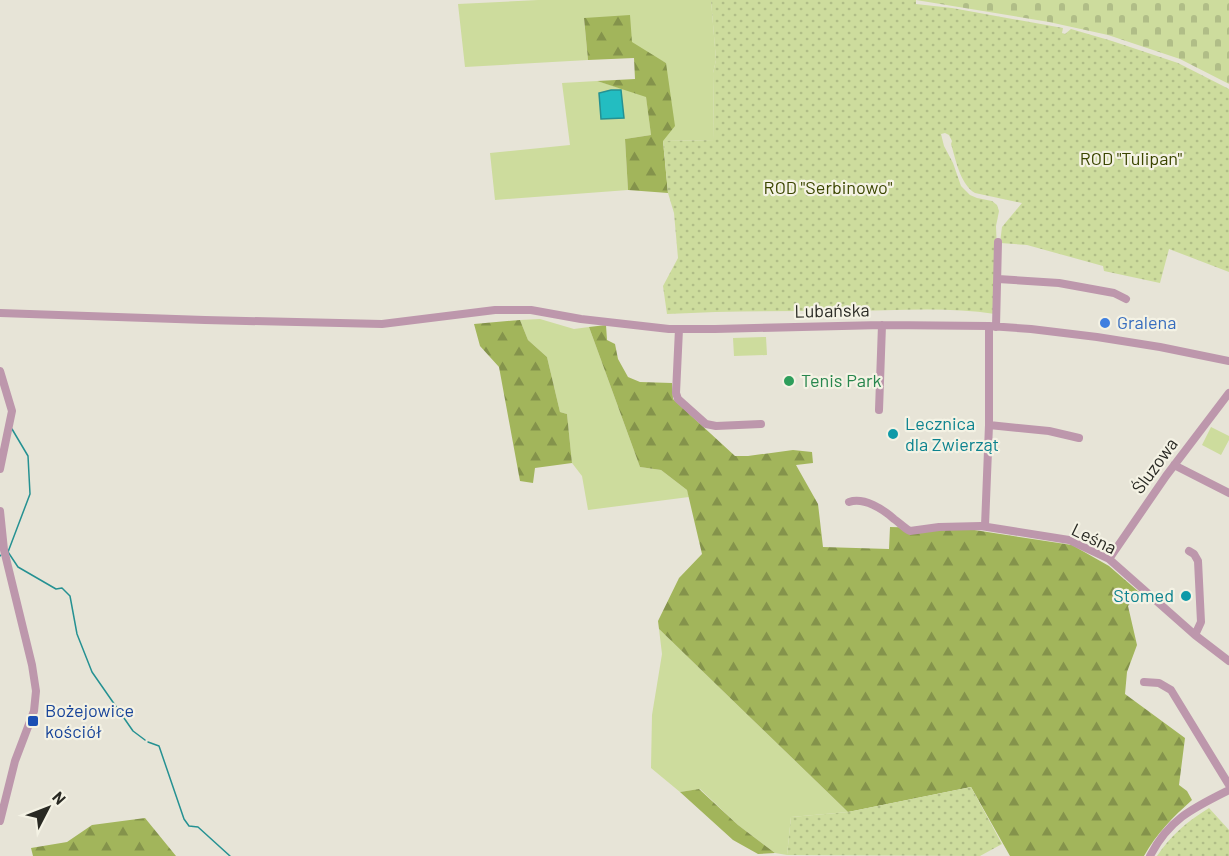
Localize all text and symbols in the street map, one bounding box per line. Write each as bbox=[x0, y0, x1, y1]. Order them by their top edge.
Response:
park label: ROD "Tulipan" bbox=[1080, 147, 1183, 169]
park label: ROD "Serbinowo" bbox=[764, 176, 893, 198]
street label: Lubańska bbox=[794, 298, 870, 322]
place label: Gralena bbox=[1117, 311, 1176, 333]
marker: Gralena bbox=[1098, 316, 1112, 330]
place label: Tenis Park bbox=[801, 369, 882, 391]
marker: Tenis Park bbox=[782, 374, 796, 388]
place label: Lecznica dla Zwierząt bbox=[905, 412, 999, 455]
marker: Lecznica dla Zwierząt bbox=[886, 427, 900, 441]
street label: Śluzowa bbox=[1127, 433, 1182, 498]
street label: Leśna bbox=[1068, 518, 1121, 558]
place label: Stomed bbox=[1113, 584, 1174, 606]
marker: Stomed bbox=[1179, 589, 1193, 603]
place label: Bożejowice kościół bbox=[45, 699, 134, 742]
marker: Bożejowice kościół bbox=[26, 714, 40, 728]
north arrow bbox=[18, 778, 78, 838]
text: N bbox=[49, 787, 70, 808]

